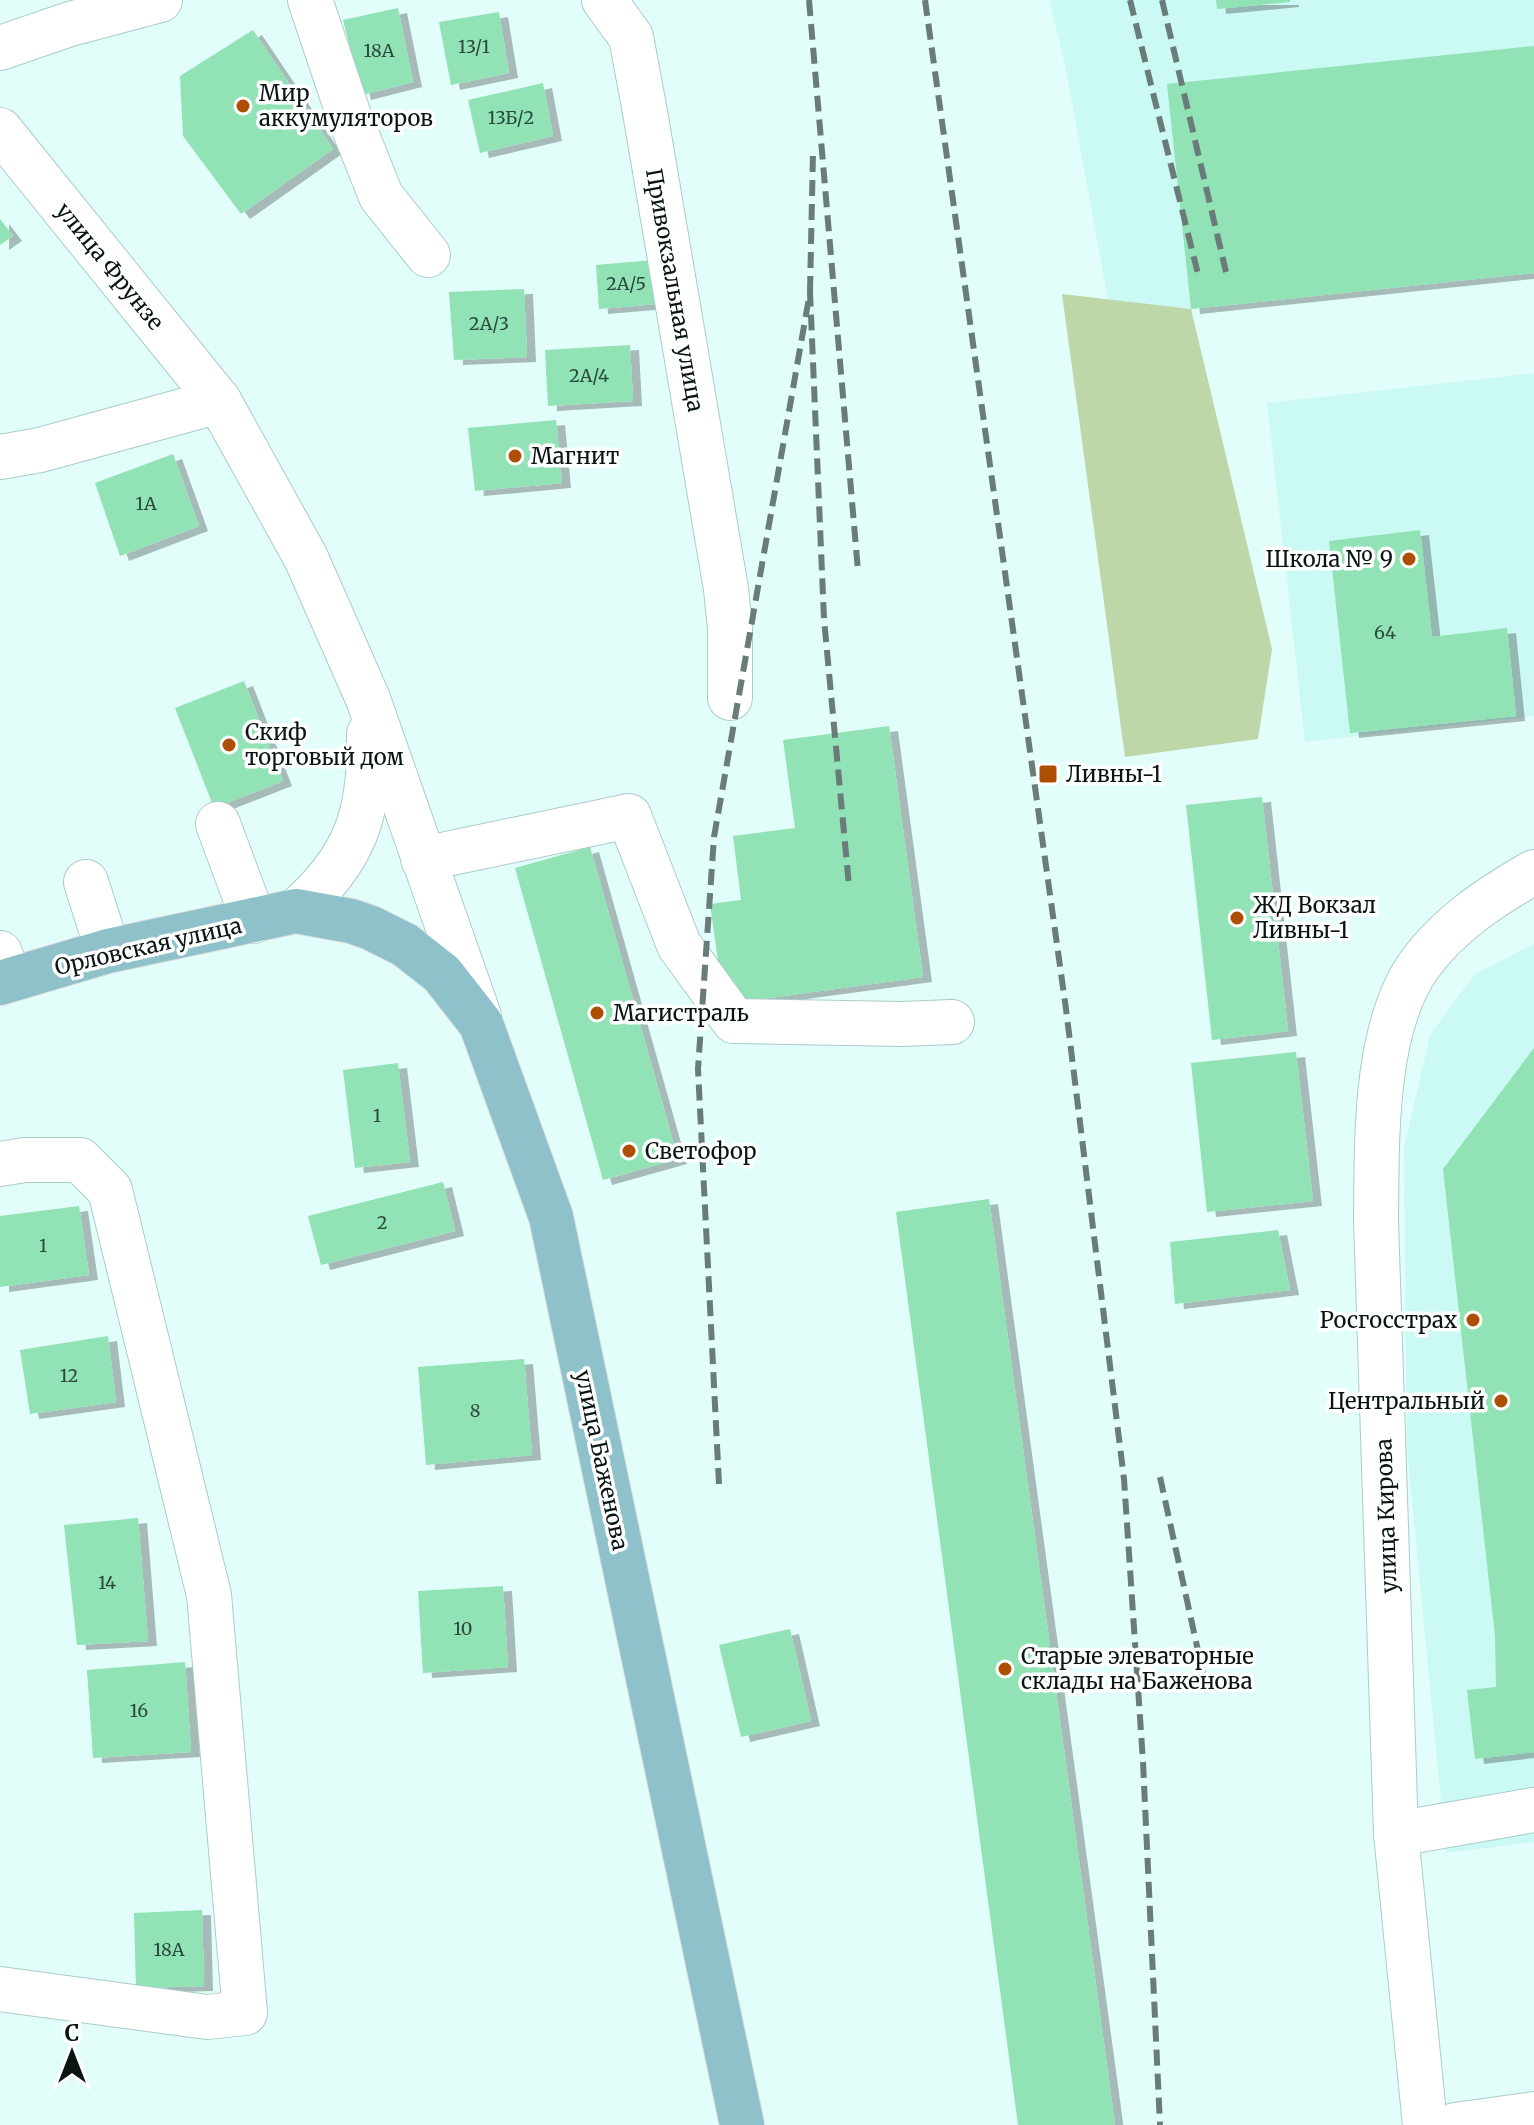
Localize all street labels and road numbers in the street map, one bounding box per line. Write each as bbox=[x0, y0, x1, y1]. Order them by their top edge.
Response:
street label: Привокзальная улица bbox=[640, 166, 710, 414]
street label: улица Фрунзе bbox=[50, 197, 170, 335]
street label: Орловская улица bbox=[52, 911, 244, 981]
street label: улица Баженова bbox=[569, 1367, 635, 1553]
street label: улица Кирова bbox=[1369, 1438, 1403, 1594]

